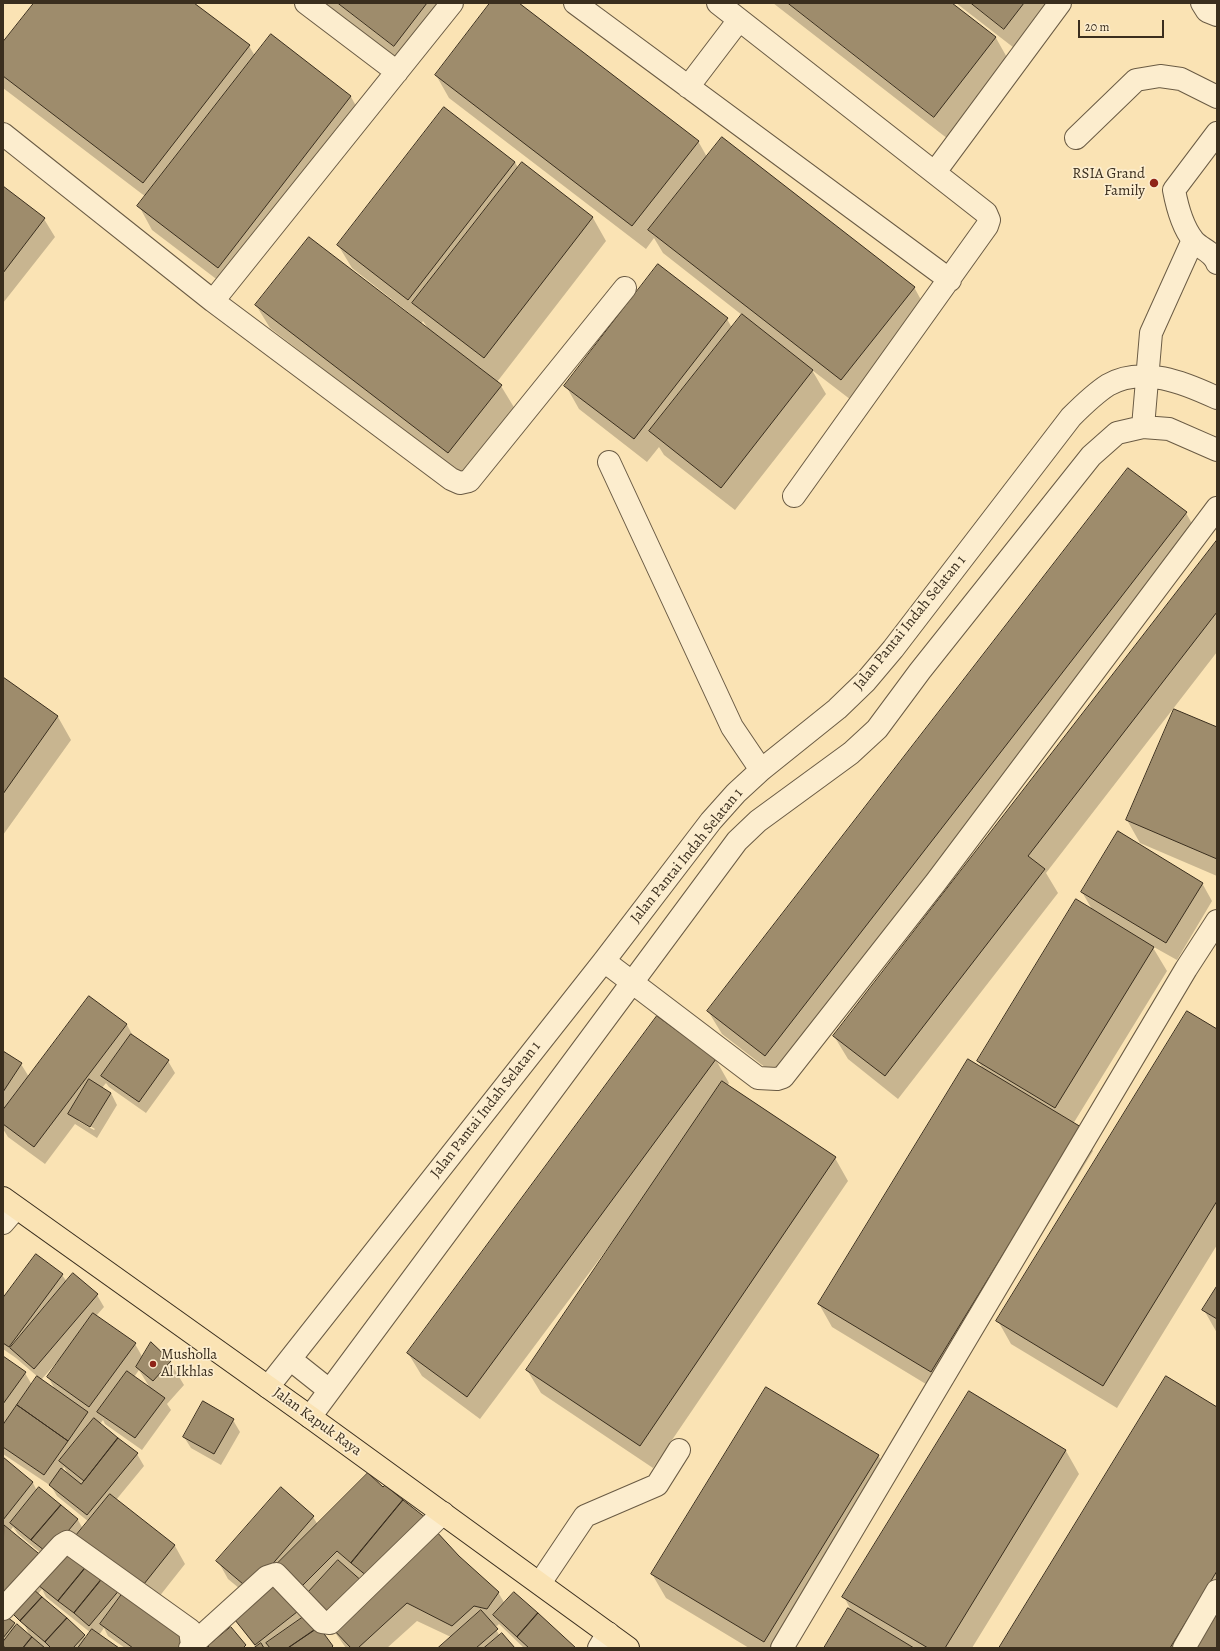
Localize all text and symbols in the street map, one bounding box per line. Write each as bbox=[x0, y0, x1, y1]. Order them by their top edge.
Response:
scale bar bbox=[1080, 12, 1166, 38]
text: 20 m bbox=[1085, 19, 1109, 35]
place label: RSIA Grand Family bbox=[1072, 165, 1145, 200]
marker: RSIA Grand Family bbox=[1148, 177, 1160, 189]
street label: Jalan Pantai Indah Selatan 1 bbox=[850, 552, 970, 694]
street label: Jalan Pantai Indah Selatan 1 bbox=[627, 785, 747, 927]
street label: Jalan Pantai Indah Selatan 1 bbox=[427, 1038, 545, 1182]
place label: Musholla Al Ikhlas bbox=[161, 1346, 217, 1381]
marker: Musholla Al Ikhlas bbox=[148, 1359, 158, 1369]
street label: Jalan Kapuk Raya bbox=[269, 1384, 365, 1460]

